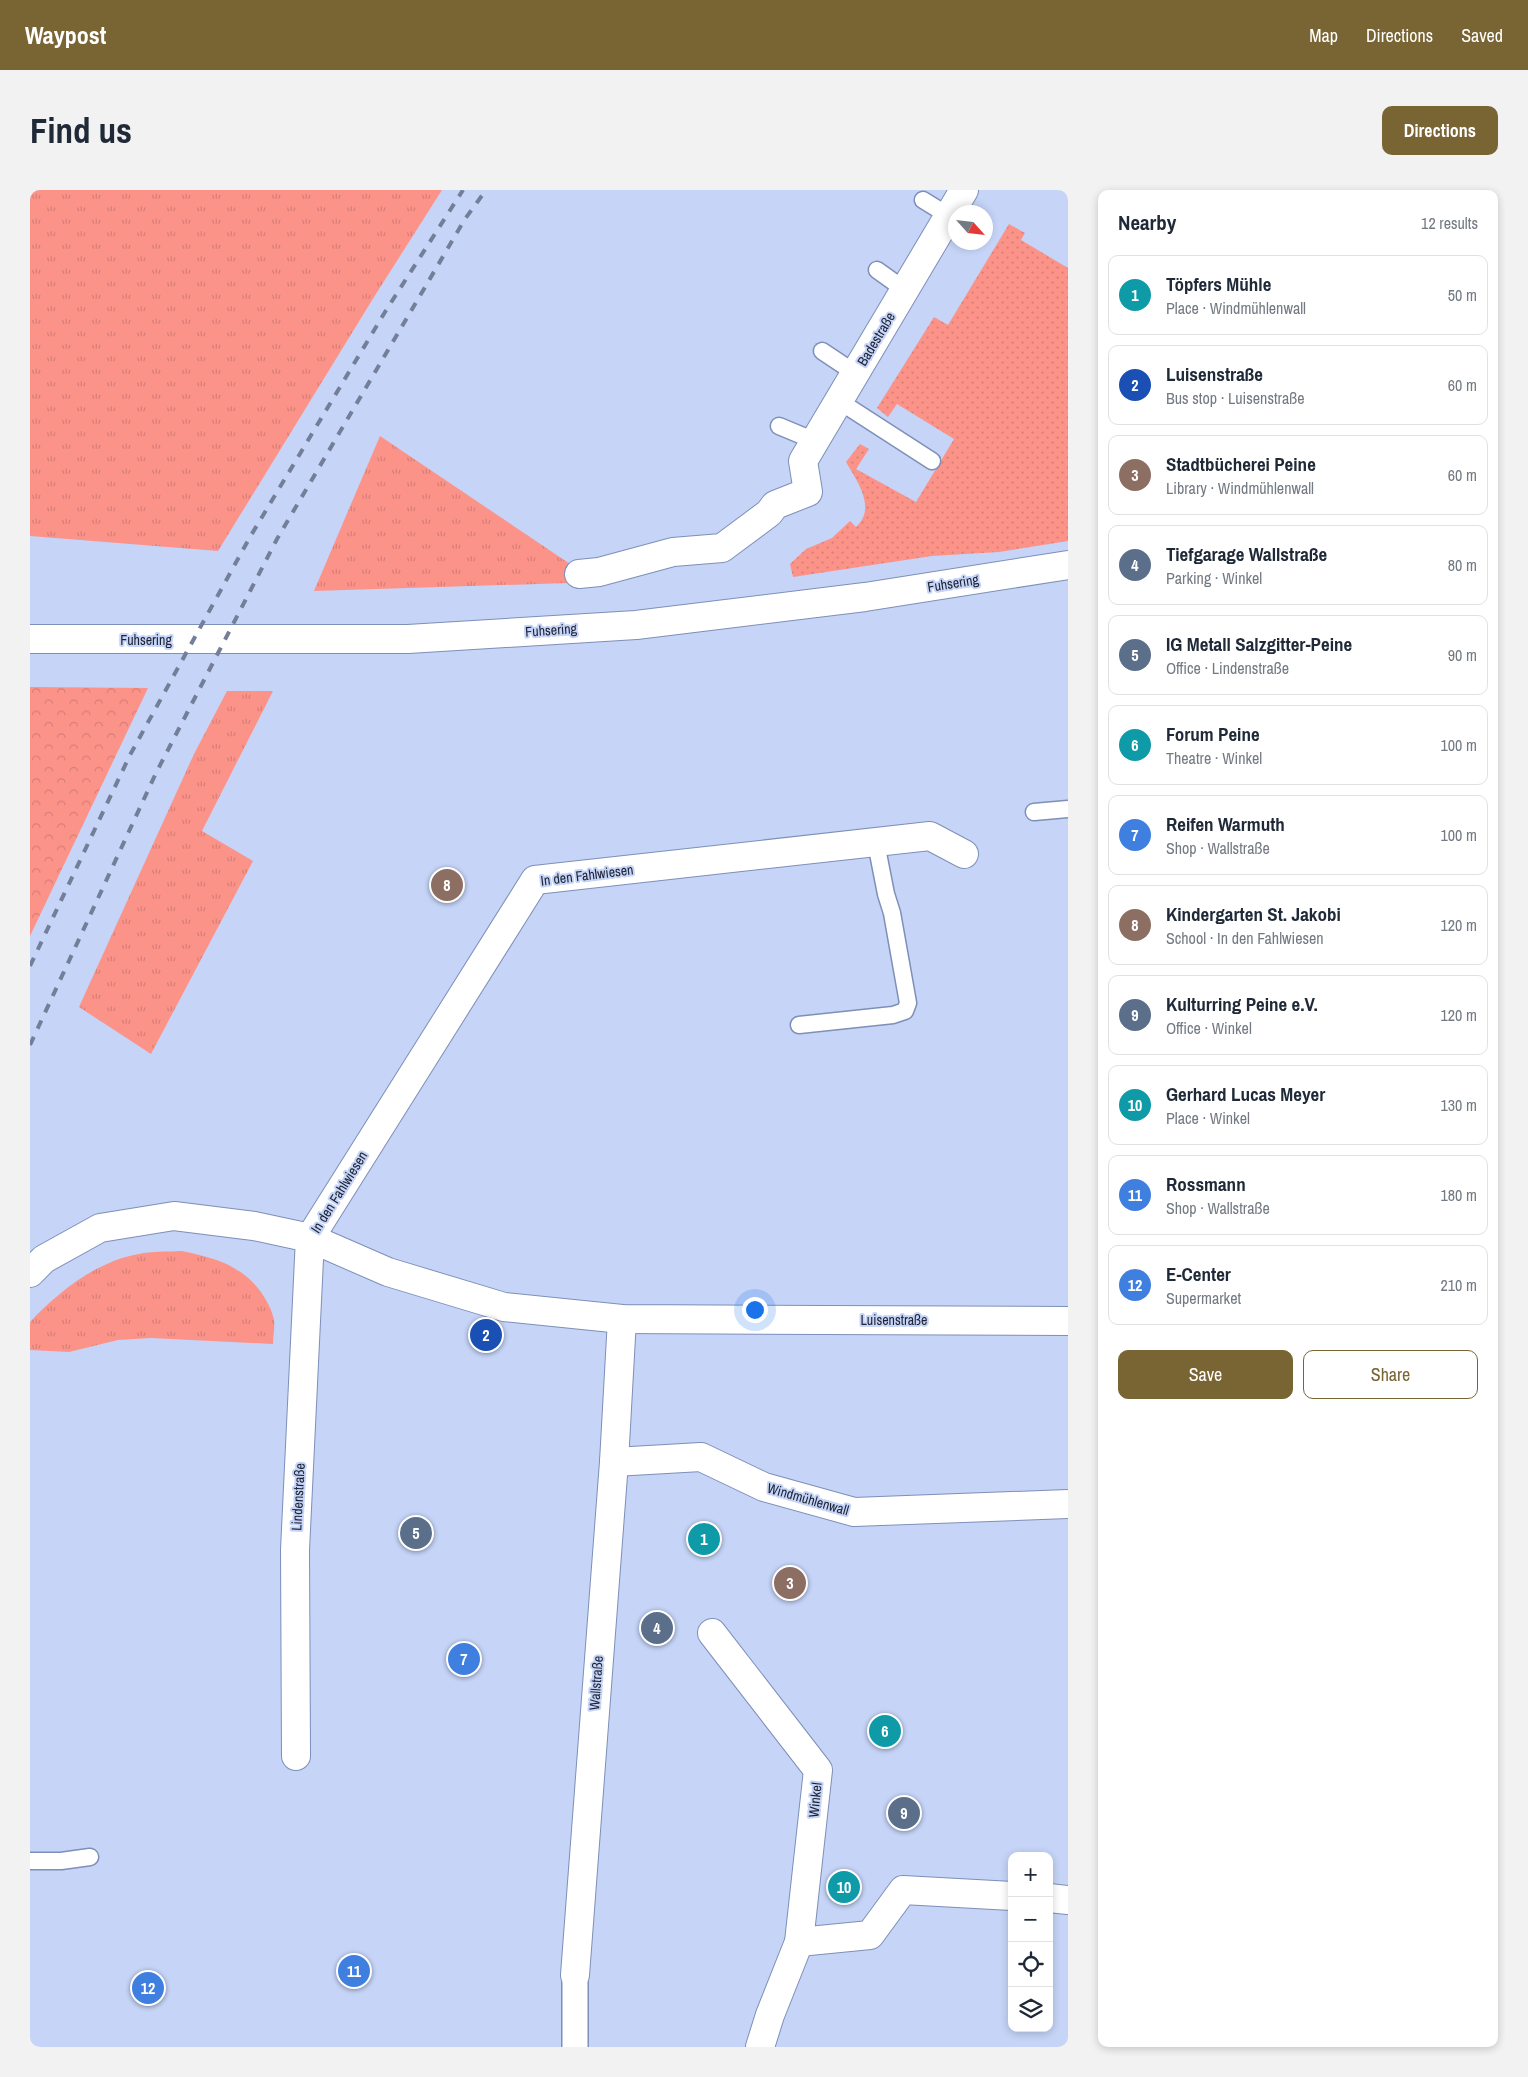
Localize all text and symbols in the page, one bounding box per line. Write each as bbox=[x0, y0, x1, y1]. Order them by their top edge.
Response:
text: Waypost bbox=[25, 19, 106, 51]
text: Map bbox=[1309, 23, 1338, 48]
text: Directions bbox=[1366, 23, 1433, 48]
text: Saved bbox=[1461, 23, 1503, 48]
button: Directions bbox=[1382, 106, 1498, 155]
text: Find us bbox=[30, 107, 132, 154]
north arrow bbox=[948, 205, 993, 250]
text: Nearby bbox=[1118, 208, 1176, 237]
text: 12 results bbox=[1421, 212, 1478, 234]
text: Töpfers Mühle bbox=[1166, 271, 1271, 297]
text: 1 bbox=[1131, 284, 1139, 306]
text: 50 m bbox=[1448, 284, 1477, 306]
text: Place · Windmühlenwall bbox=[1166, 297, 1306, 319]
street label: Badestraße bbox=[853, 309, 899, 369]
text: Luisenstraße bbox=[1166, 361, 1263, 387]
text: 2 bbox=[1131, 374, 1139, 396]
text: 60 m bbox=[1448, 374, 1477, 396]
text: Bus stop · Luisenstraße bbox=[1166, 387, 1305, 409]
text: Stadtbücherei Peine bbox=[1166, 451, 1316, 477]
text: 3 bbox=[1131, 464, 1139, 486]
text: 60 m bbox=[1448, 464, 1477, 486]
text: Library · Windmühlenwall bbox=[1166, 477, 1314, 499]
text: Tiefgarage Wallstraße bbox=[1166, 541, 1327, 567]
text: 4 bbox=[1131, 554, 1139, 576]
text: 80 m bbox=[1448, 554, 1477, 576]
text: Parking · Winkel bbox=[1166, 567, 1262, 589]
street label: Fuhsering bbox=[926, 570, 981, 596]
street label: Fuhsering bbox=[525, 619, 578, 641]
street label: Fuhsering bbox=[120, 631, 172, 649]
text: IG Metall Salzgitter-Peine bbox=[1166, 631, 1352, 657]
text: 5 bbox=[1131, 644, 1139, 666]
text: 90 m bbox=[1448, 644, 1477, 666]
text: Office · Lindenstraße bbox=[1166, 657, 1289, 679]
text: Forum Peine bbox=[1166, 721, 1260, 747]
text: 6 bbox=[1131, 734, 1139, 756]
text: 100 m bbox=[1441, 734, 1477, 756]
text: Theatre · Winkel bbox=[1166, 747, 1262, 769]
text: Reifen Warmuth bbox=[1166, 811, 1285, 837]
text: 7 bbox=[1131, 824, 1139, 846]
text: 100 m bbox=[1441, 824, 1477, 846]
text: Shop · Wallstraße bbox=[1166, 837, 1270, 859]
street label: In den Fahlwiesen bbox=[540, 860, 634, 890]
pin: 8 bbox=[431, 866, 463, 904]
text: Kindergarten St. Jakobi bbox=[1166, 901, 1341, 927]
text: 8 bbox=[1131, 914, 1139, 936]
text: 120 m bbox=[1441, 914, 1477, 936]
text: School · In den Fahlwiesen bbox=[1166, 927, 1324, 949]
text: Kulturring Peine e.V. bbox=[1166, 991, 1318, 1017]
text: 9 bbox=[1131, 1004, 1139, 1026]
text: 120 m bbox=[1441, 1004, 1477, 1026]
text: Office · Winkel bbox=[1166, 1017, 1252, 1039]
text: Gerhard Lucas Meyer bbox=[1166, 1081, 1325, 1107]
text: 10 bbox=[1128, 1094, 1142, 1116]
text: 130 m bbox=[1441, 1094, 1477, 1116]
text: Place · Winkel bbox=[1166, 1107, 1250, 1129]
street label: In den Fahlwiesen bbox=[307, 1148, 371, 1236]
text: Rossmann bbox=[1166, 1171, 1246, 1197]
text: 11 bbox=[1128, 1184, 1142, 1206]
text: 180 m bbox=[1441, 1184, 1477, 1206]
text: Shop · Wallstraße bbox=[1166, 1197, 1270, 1219]
text: E-Center bbox=[1166, 1261, 1231, 1287]
text: 12 bbox=[1128, 1274, 1142, 1296]
text: 210 m bbox=[1441, 1274, 1477, 1296]
text: Supermarket bbox=[1166, 1287, 1241, 1309]
your location bbox=[742, 1297, 768, 1323]
street label: Luisenstraße bbox=[860, 1311, 928, 1329]
pin: 2 bbox=[470, 1316, 502, 1354]
button: Save bbox=[1118, 1350, 1293, 1399]
button: Share bbox=[1303, 1350, 1478, 1399]
street label: Lindenstraße bbox=[287, 1463, 309, 1531]
street label: Windmühlenwall bbox=[765, 1479, 851, 1519]
pin: 5 bbox=[400, 1514, 432, 1552]
pin: 1 bbox=[688, 1520, 720, 1558]
pin: 3 bbox=[774, 1564, 806, 1602]
pin: 4 bbox=[641, 1609, 673, 1647]
pin: 7 bbox=[448, 1640, 480, 1678]
street label: Wallstraße bbox=[585, 1655, 607, 1711]
pin: 6 bbox=[869, 1712, 901, 1750]
street label: Winkel bbox=[804, 1782, 826, 1818]
pin: 9 bbox=[888, 1794, 920, 1832]
map controls bbox=[1008, 1852, 1053, 2032]
button: + bbox=[1008, 1852, 1053, 1897]
pin: 10 bbox=[828, 1868, 860, 1906]
button: − bbox=[1008, 1897, 1053, 1942]
button: locate bbox=[1008, 1942, 1053, 1987]
pin: 11 bbox=[338, 1952, 370, 1990]
pin: 12 bbox=[132, 1969, 164, 2007]
button: layers bbox=[1008, 1987, 1053, 2032]

